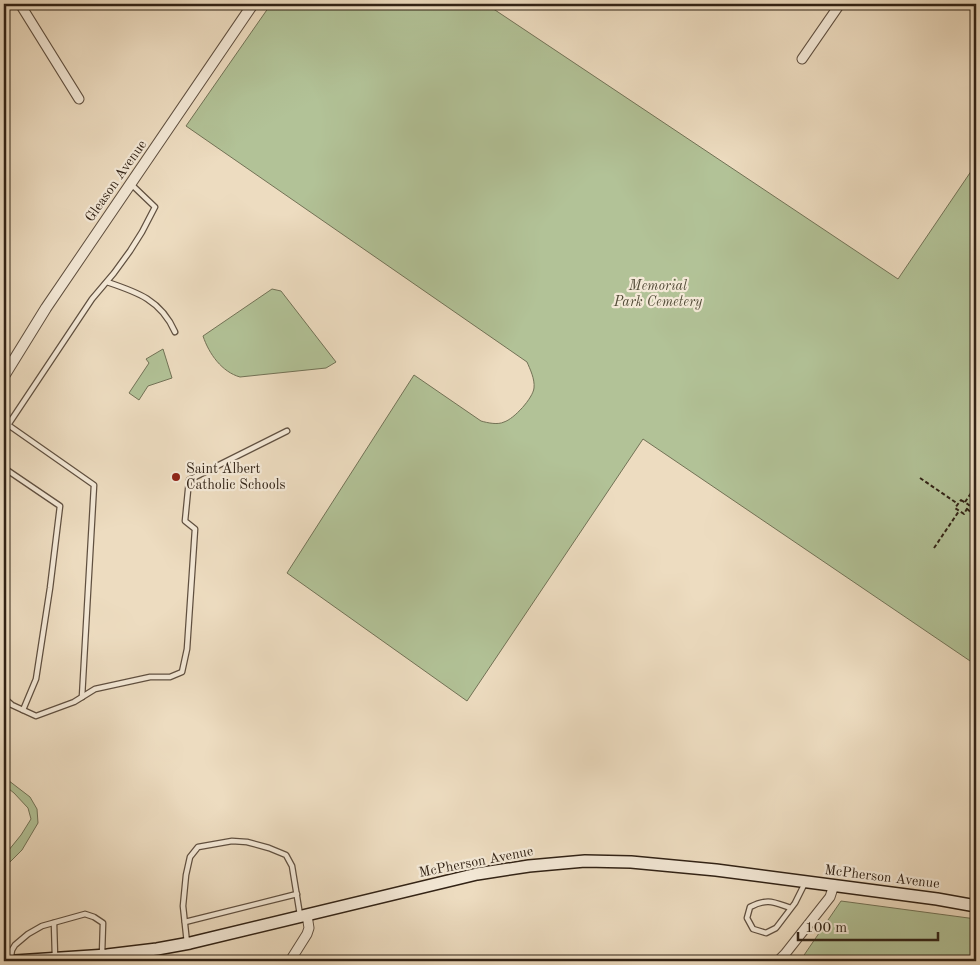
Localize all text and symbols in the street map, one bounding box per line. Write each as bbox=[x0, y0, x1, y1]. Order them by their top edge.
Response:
street label: Gleason Avenue bbox=[83, 138, 149, 224]
park label: Memorial Park Cemetery bbox=[613, 279, 703, 310]
place label: Saint Albert Catholic Schools bbox=[186, 462, 285, 492]
marker: Saint Albert Catholic Schools bbox=[170, 471, 182, 483]
street label: McPherson Avenue bbox=[418, 844, 534, 880]
street label: McPherson Avenue bbox=[824, 863, 940, 891]
scale bar bbox=[798, 910, 938, 942]
text: 100 m bbox=[805, 921, 847, 936]

